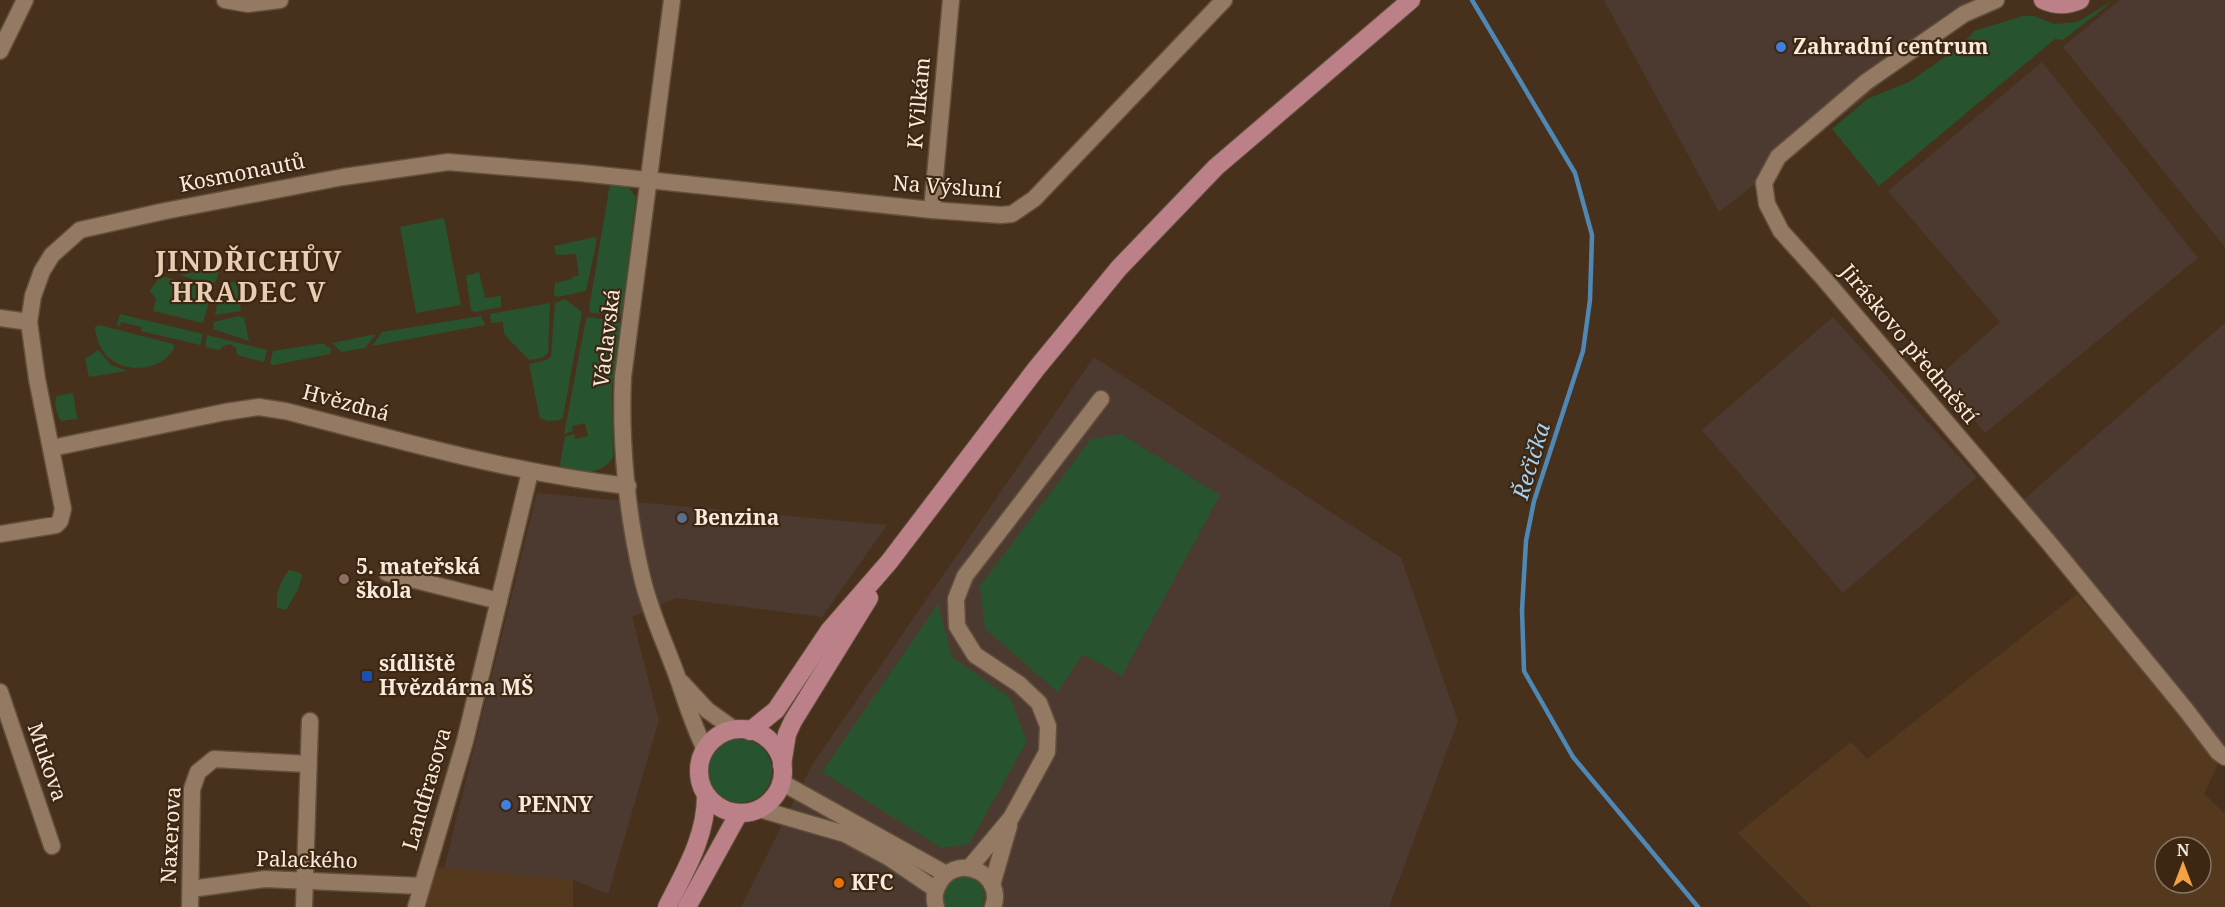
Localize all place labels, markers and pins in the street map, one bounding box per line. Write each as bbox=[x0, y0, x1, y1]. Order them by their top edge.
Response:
place label: Zahradní centrum bbox=[1793, 32, 1989, 60]
marker: Zahradní centrum bbox=[1774, 40, 1788, 54]
place label: Benzina bbox=[694, 503, 779, 531]
marker: Benzina bbox=[675, 511, 689, 525]
place label: 5. mateřská škola bbox=[356, 552, 480, 604]
marker: 5. mateřská škola bbox=[337, 572, 351, 586]
place label: sídliště Hvězdárna MŠ bbox=[379, 649, 533, 701]
marker: sídliště Hvězdárna MŠ bbox=[360, 669, 374, 683]
place label: PENNY bbox=[518, 790, 593, 818]
marker: PENNY bbox=[499, 798, 513, 812]
place label: KFC bbox=[851, 868, 894, 896]
marker: KFC bbox=[832, 876, 846, 890]

